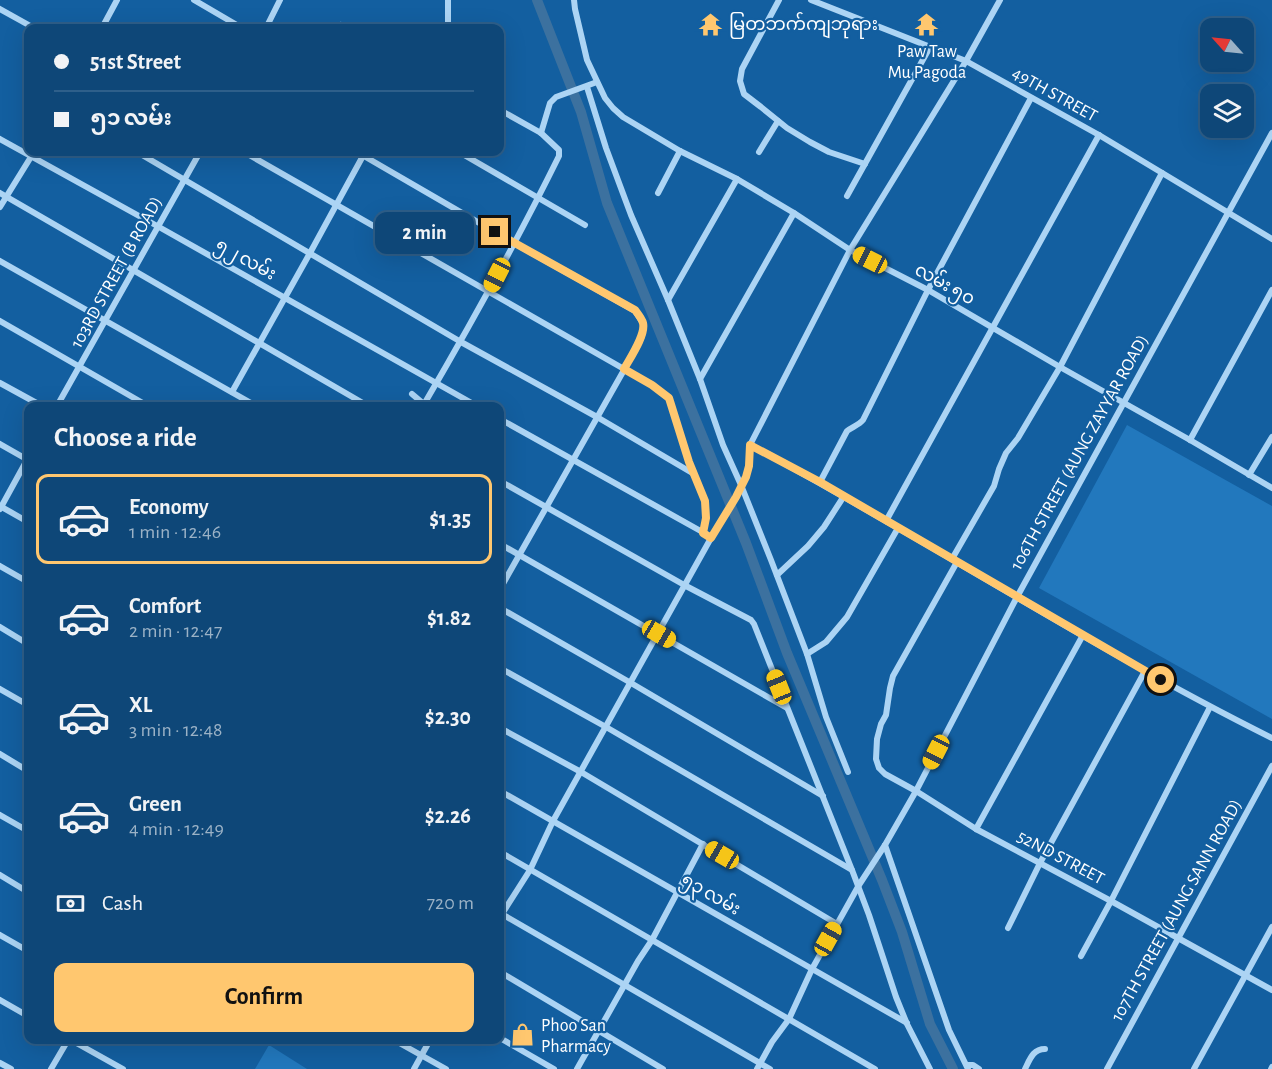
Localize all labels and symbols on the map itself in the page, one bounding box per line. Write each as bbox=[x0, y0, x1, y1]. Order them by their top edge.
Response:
temple icon: မြတဘက်ကျဘုရား bbox=[698, 11, 724, 37]
place label: မြတဘက်ကျဘုရား bbox=[729, 11, 878, 39]
temple icon: Paw Taw Mu Pagoda bbox=[914, 12, 940, 38]
north arrow bbox=[1200, 18, 1254, 72]
place label: Paw Taw Mu Pagoda bbox=[888, 43, 966, 82]
street label: 49TH STREET bbox=[1009, 64, 1100, 126]
street label: 103RD STREET (B ROAD) bbox=[68, 194, 166, 351]
callout: 2 min bbox=[375, 211, 474, 253]
route end bbox=[481, 218, 508, 245]
street label: ၅၂ လမ်း bbox=[210, 232, 281, 288]
car bbox=[850, 244, 890, 276]
car bbox=[481, 255, 513, 295]
street label: လမ်း ၅၀ bbox=[909, 257, 980, 313]
street label: 106TH STREET (AUNG ZAYYAR ROAD) bbox=[1008, 332, 1152, 573]
car bbox=[639, 617, 679, 651]
route start bbox=[1147, 666, 1174, 693]
car bbox=[764, 667, 794, 707]
car bbox=[920, 732, 952, 772]
street label: 107TH STREET (AUNG SANN ROAD) bbox=[1108, 796, 1246, 1025]
street label: 52ND STREET bbox=[1014, 827, 1107, 888]
car bbox=[702, 838, 742, 872]
street label: ၅၃ လမ်း bbox=[675, 867, 746, 923]
car bbox=[811, 919, 845, 959]
place label: Phoo San Pharmacy bbox=[541, 1017, 611, 1056]
shop icon: Phoo San Pharmacy bbox=[510, 1022, 536, 1048]

